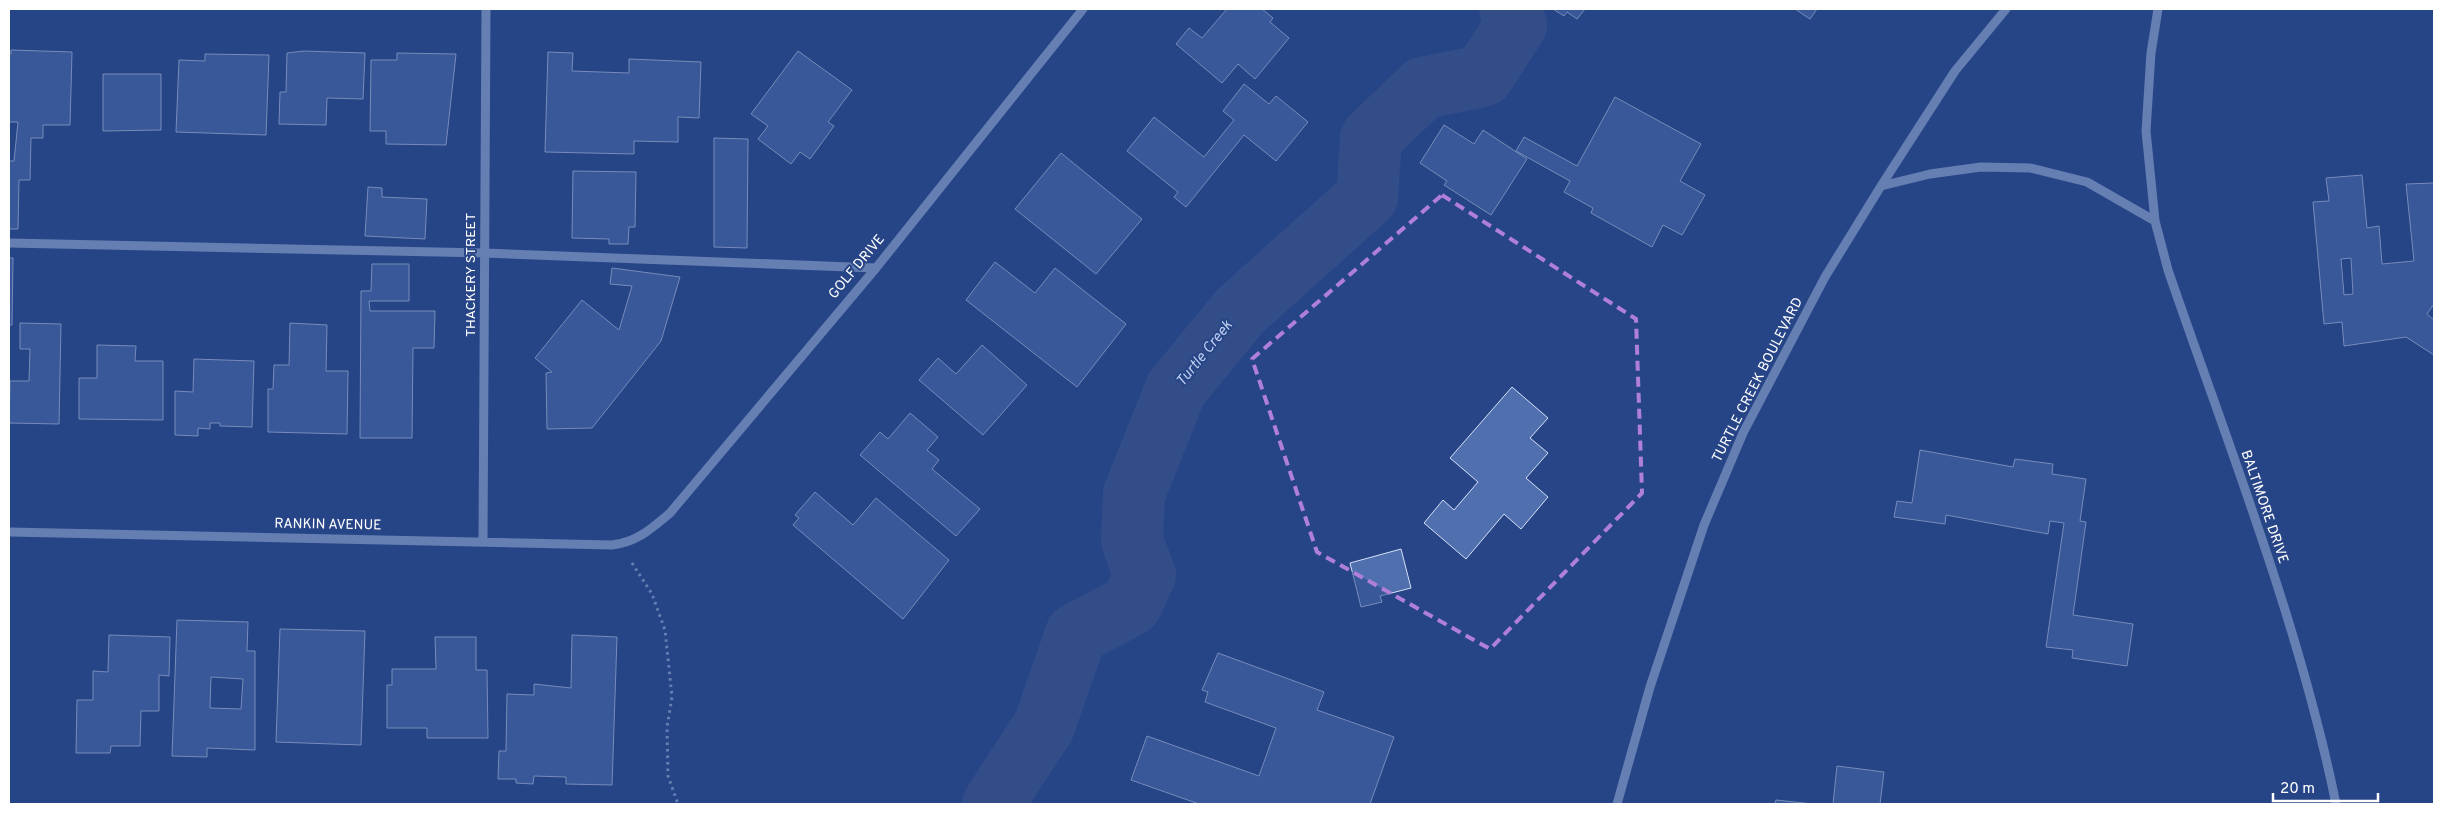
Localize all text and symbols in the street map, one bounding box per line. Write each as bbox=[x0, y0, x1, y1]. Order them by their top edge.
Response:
street label: THACKERY STREET bbox=[463, 213, 480, 337]
street label: GOLF DRIVE bbox=[825, 231, 889, 303]
street label: TURTLE CREEK BOULEVARD bbox=[1709, 295, 1807, 465]
water label: Turtle Creek bbox=[1173, 317, 1238, 391]
street label: BALTIMORE DRIVE bbox=[2237, 448, 2291, 566]
street label: RANKIN AVENUE bbox=[274, 516, 382, 534]
scale bar bbox=[2273, 770, 2378, 802]
text: 20 m bbox=[2280, 780, 2315, 799]

